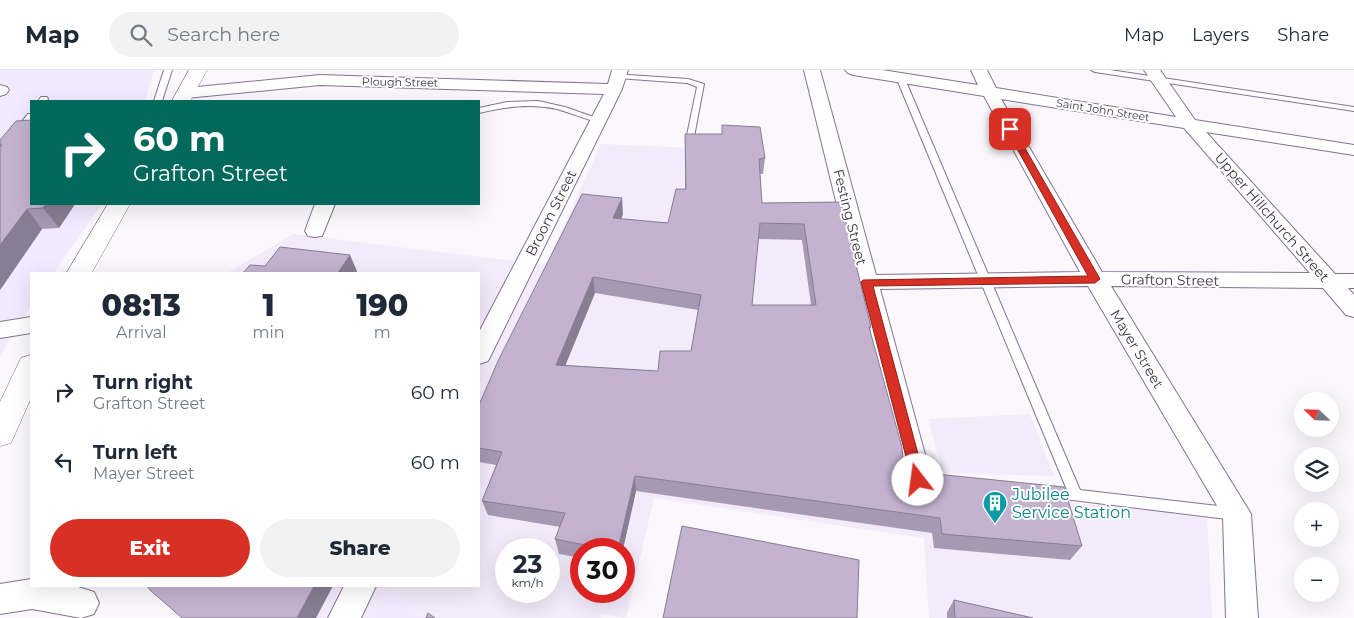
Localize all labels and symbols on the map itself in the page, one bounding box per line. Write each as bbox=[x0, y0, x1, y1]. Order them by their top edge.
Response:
street label: Plough Street bbox=[362, 74, 439, 90]
street label: Saint John Street bbox=[1055, 96, 1151, 124]
pin bbox=[989, 108, 1031, 150]
street label: Upper Hillchurch Street bbox=[1211, 149, 1333, 286]
street label: Broom Street bbox=[522, 167, 581, 259]
street label: Festing Street bbox=[829, 167, 871, 267]
street label: Grafton Street bbox=[1121, 270, 1220, 290]
street label: Mayer Street bbox=[1106, 306, 1168, 392]
north arrow bbox=[1294, 392, 1339, 438]
position arrow bbox=[891, 453, 943, 505]
place label: Jubilee Service Station bbox=[1011, 485, 1131, 522]
building icon: Jubilee Service Station bbox=[982, 490, 1008, 524]
speed limit sign: 30 bbox=[570, 538, 635, 603]

